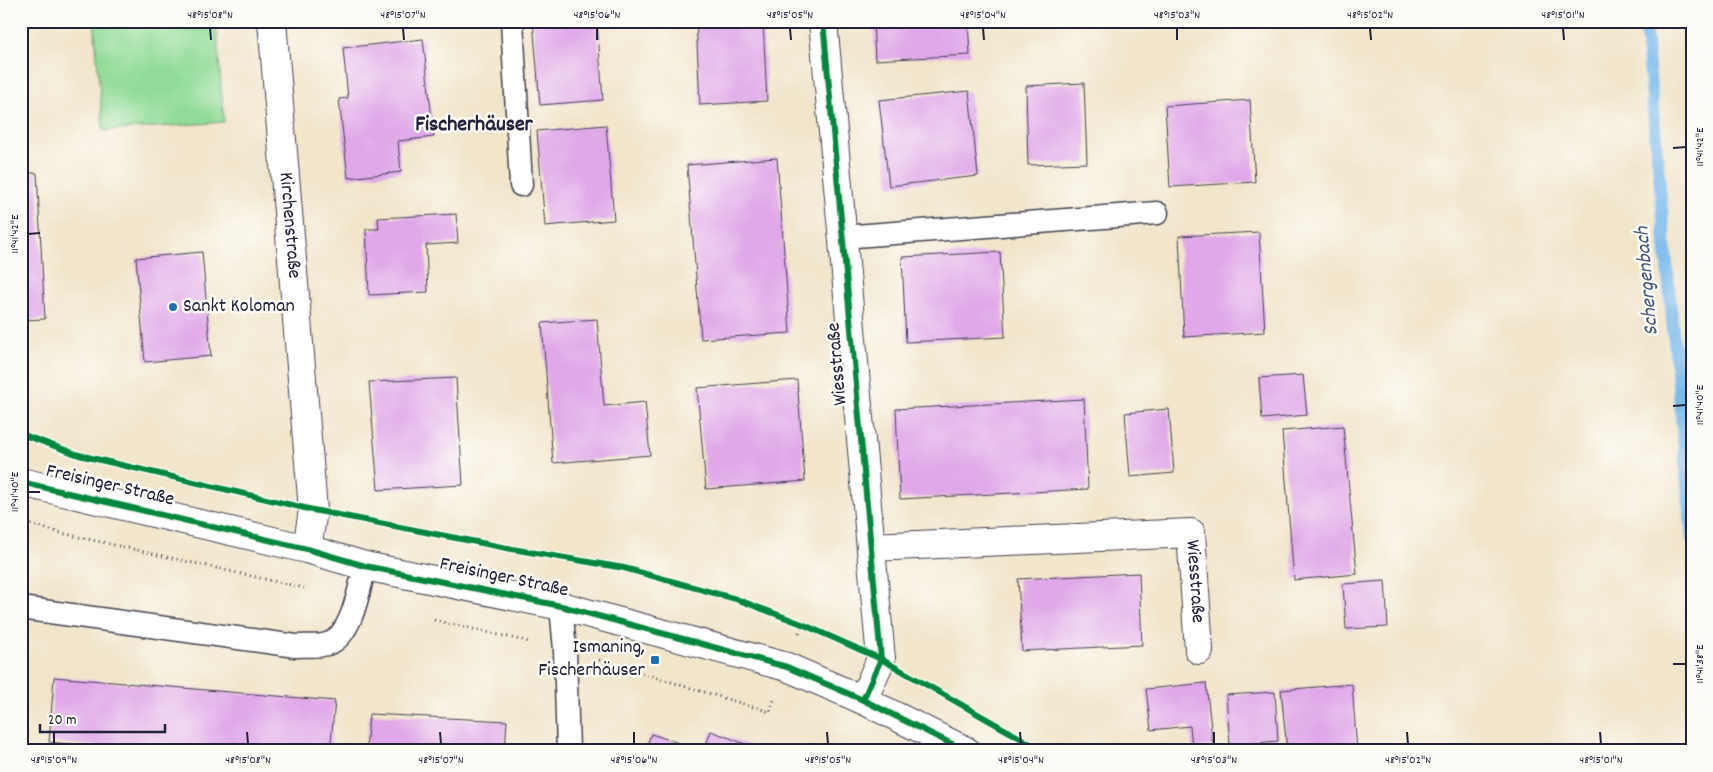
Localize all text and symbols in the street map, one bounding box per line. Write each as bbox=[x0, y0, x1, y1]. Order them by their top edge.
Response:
text: 48°15'08"N bbox=[187, 7, 233, 24]
text: 48°15'07"N bbox=[380, 7, 426, 24]
text: 48°15'06"N bbox=[574, 7, 620, 24]
text: 48°15'05"N bbox=[767, 7, 813, 24]
text: 48°15'04"N bbox=[960, 7, 1006, 24]
text: 48°15'03"N bbox=[1154, 7, 1200, 24]
text: 48°15'02"N bbox=[1347, 7, 1393, 24]
text: 48°15'01"N bbox=[1541, 7, 1585, 24]
district label: Fischerhäuser bbox=[415, 110, 534, 141]
text: 11°41'42"E bbox=[1692, 127, 1709, 167]
street label: Kirchenstraße bbox=[271, 171, 308, 280]
text: 11°41'42"E bbox=[7, 214, 24, 254]
water label: Schergenbach bbox=[1628, 224, 1668, 337]
place label: Sankt Koloman bbox=[183, 293, 295, 321]
marker: Sankt Koloman bbox=[167, 301, 179, 313]
street label: Wiesstraße bbox=[820, 321, 856, 407]
text: 11°41'40"E bbox=[1692, 384, 1709, 425]
street label: Freisinger Straße bbox=[43, 458, 177, 514]
text: 11°41'40"E bbox=[7, 471, 24, 512]
street label: Wiesstraße bbox=[1178, 539, 1211, 624]
street label: Freisinger Straße bbox=[437, 551, 571, 605]
place label: Ismaning, Fischerhäuser bbox=[538, 634, 646, 685]
text: 11°41'38"E bbox=[1692, 644, 1709, 683]
marker: Ismaning, Fischerhäuser bbox=[649, 654, 661, 666]
scale bar bbox=[40, 702, 165, 734]
text: 20 m bbox=[48, 710, 76, 732]
text: 48°15'09"N bbox=[31, 752, 77, 769]
text: 48°15'08"N bbox=[225, 752, 271, 769]
text: 48°15'07"N bbox=[418, 752, 464, 769]
text: 48°15'06"N bbox=[611, 752, 657, 769]
text: 48°15'05"N bbox=[805, 752, 851, 769]
text: 48°15'04"N bbox=[998, 752, 1044, 769]
text: 48°15'03"N bbox=[1191, 752, 1237, 769]
text: 48°15'02"N bbox=[1385, 752, 1431, 769]
text: 48°15'01"N bbox=[1579, 752, 1623, 769]

